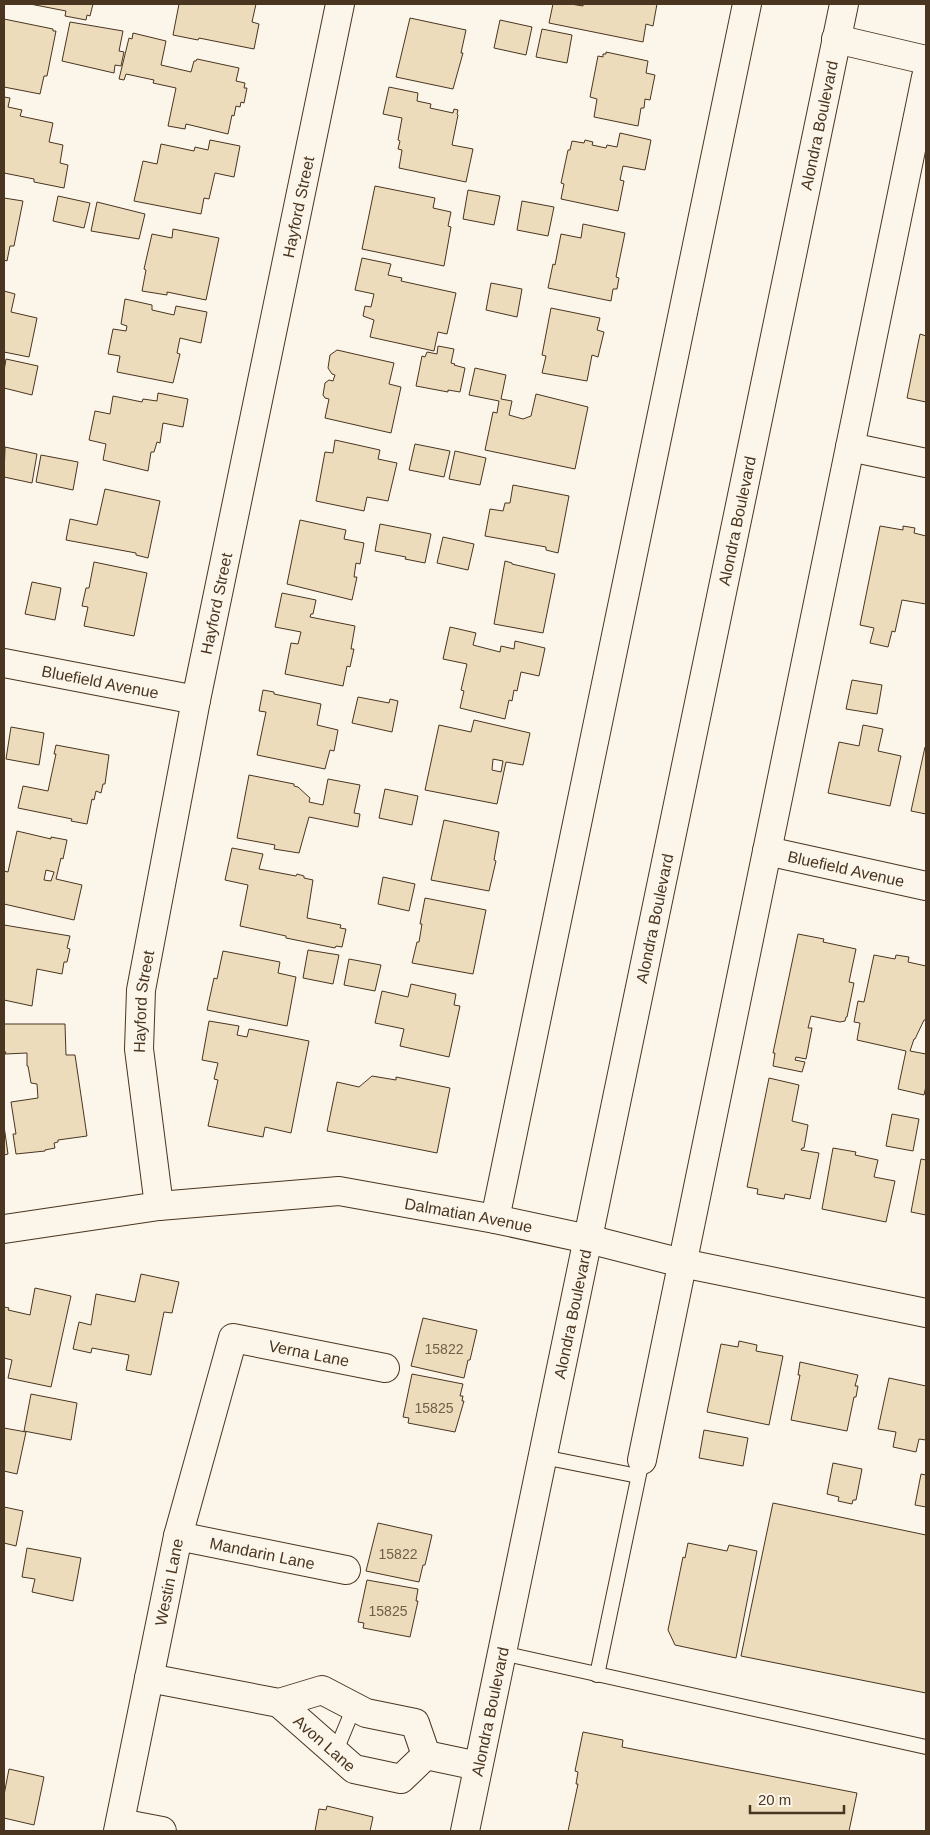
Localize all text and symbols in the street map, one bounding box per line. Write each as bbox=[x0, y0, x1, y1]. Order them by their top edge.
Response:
street label: Alondra Boulevard bbox=[798, 59, 841, 192]
street label: Hayford Street bbox=[280, 154, 317, 259]
street label: Alondra Boulevard bbox=[716, 455, 759, 587]
street label: Hayford Street bbox=[198, 551, 235, 656]
street label: Bluefield Avenue bbox=[40, 662, 160, 702]
street label: Bluefield Avenue bbox=[786, 848, 906, 890]
street label: Alondra Boulevard bbox=[633, 852, 676, 985]
street label: Hayford Street bbox=[131, 948, 157, 1053]
street label: Dalmatian Avenue bbox=[403, 1195, 534, 1236]
street label: Alondra Boulevard bbox=[551, 1248, 594, 1380]
street label: Verna Lane bbox=[267, 1337, 351, 1370]
house number: 15822 bbox=[425, 1341, 464, 1357]
house number: 15825 bbox=[415, 1400, 454, 1416]
street label: Mandarin Lane bbox=[208, 1535, 316, 1572]
street label: Westin Lane bbox=[152, 1537, 186, 1627]
house number: 15822 bbox=[379, 1546, 418, 1562]
house number: 15825 bbox=[369, 1603, 408, 1619]
street label: Alondra Boulevard bbox=[469, 1645, 512, 1778]
street label: Avon Lane bbox=[290, 1712, 359, 1775]
scale bar bbox=[750, 1782, 844, 1814]
text: 20 m bbox=[758, 1791, 791, 1808]

